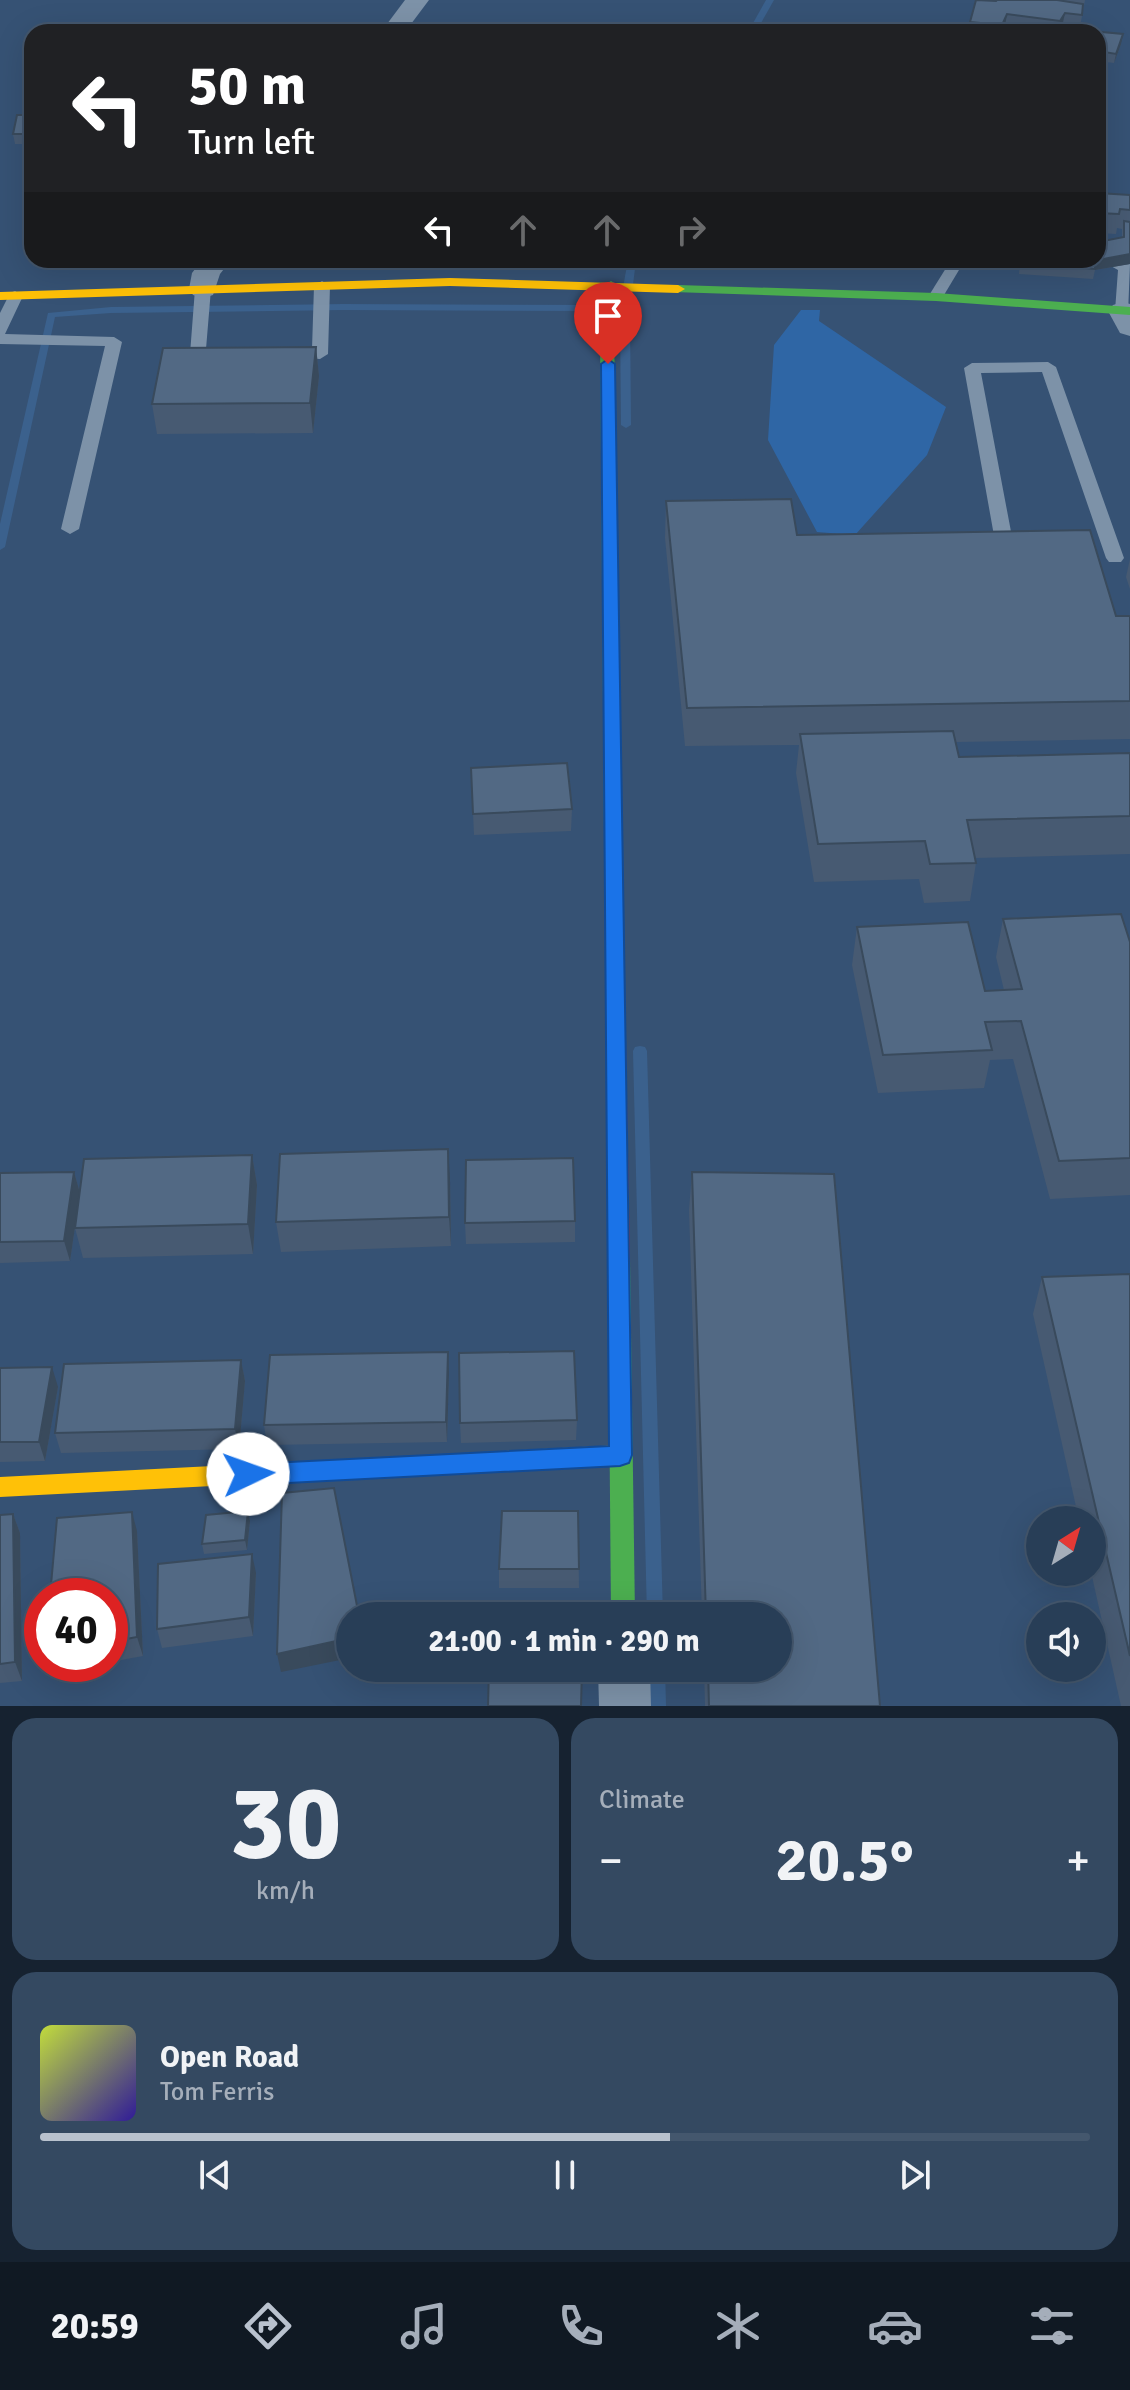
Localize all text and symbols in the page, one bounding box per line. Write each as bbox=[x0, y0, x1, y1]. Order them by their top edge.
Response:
text: 50 m bbox=[188, 51, 306, 120]
icon: left bbox=[56, 56, 160, 160]
text: Turn left bbox=[188, 120, 315, 165]
icon: left bbox=[417, 208, 461, 252]
icon: ahead bbox=[501, 208, 545, 252]
icon: ahead bbox=[585, 208, 629, 252]
icon: right bbox=[669, 208, 713, 252]
pin bbox=[574, 282, 642, 364]
icon: arrive bbox=[586, 294, 630, 338]
position arrow bbox=[206, 1432, 290, 1516]
north arrow bbox=[1026, 1506, 1106, 1586]
map controls bbox=[1026, 1506, 1106, 1682]
speed limit sign: 40 bbox=[24, 1578, 128, 1682]
button: sound bbox=[1026, 1602, 1106, 1682]
text: 21:00 · 1 min · 290 m bbox=[428, 1623, 700, 1660]
text: 30 bbox=[229, 1759, 342, 1887]
text: Climate bbox=[599, 1784, 685, 1816]
text: 20.5° bbox=[775, 1824, 914, 1898]
text: − bbox=[599, 1834, 623, 1888]
text: + bbox=[1066, 1834, 1090, 1888]
text: km/h bbox=[256, 1875, 315, 1907]
text: Open Road bbox=[160, 2039, 299, 2076]
text: Tom Ferris bbox=[160, 2076, 274, 2108]
icon: previous bbox=[193, 2153, 237, 2197]
icon: pause bbox=[543, 2153, 587, 2197]
icon: next bbox=[893, 2153, 937, 2197]
icon: directions bbox=[240, 2298, 296, 2354]
icon: music bbox=[396, 2298, 452, 2354]
icon: phone bbox=[553, 2298, 609, 2354]
icon: climate bbox=[710, 2298, 766, 2354]
icon: car bbox=[867, 2298, 923, 2354]
icon: filters bbox=[1024, 2298, 1080, 2354]
text: 20:59 bbox=[50, 2304, 139, 2349]

